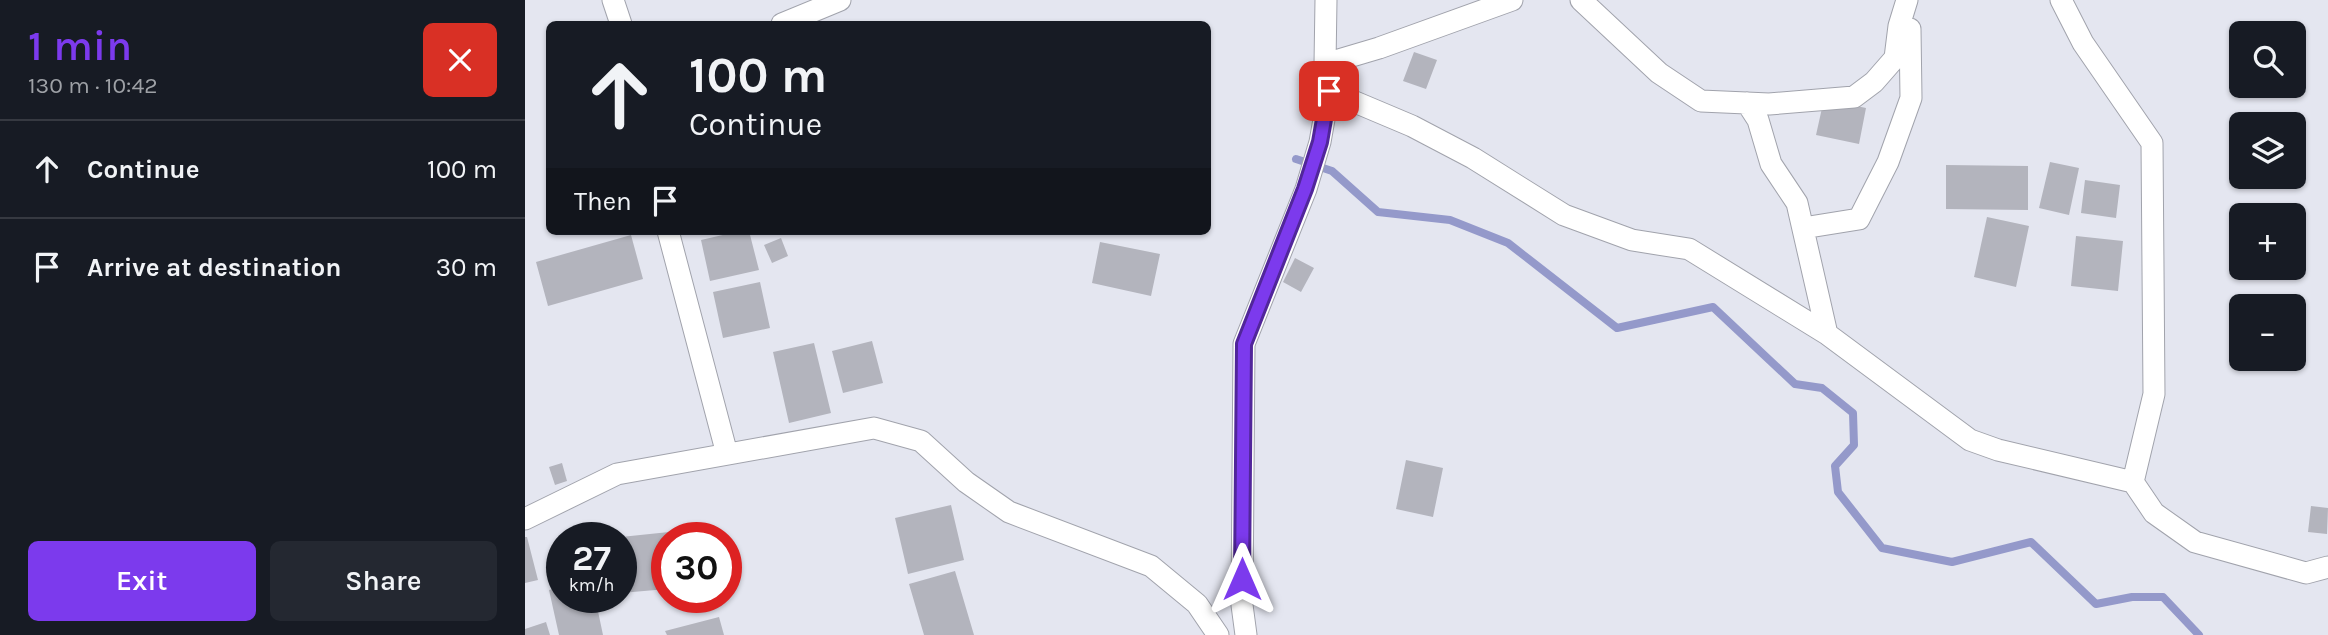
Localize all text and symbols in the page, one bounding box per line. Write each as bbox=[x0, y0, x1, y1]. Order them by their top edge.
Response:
text: 1 min bbox=[28, 21, 132, 71]
map controls bbox=[2229, 21, 2306, 371]
button: search bbox=[2229, 21, 2306, 98]
button: close bbox=[423, 23, 497, 97]
text: 100 m bbox=[689, 47, 827, 104]
icon: ahead bbox=[574, 49, 665, 140]
pin bbox=[1299, 61, 1359, 121]
text: 130 m · 10:42 bbox=[28, 72, 158, 99]
icon: arrive bbox=[1310, 72, 1348, 110]
text: Continue bbox=[689, 106, 822, 143]
button: layers bbox=[2229, 112, 2306, 189]
icon: ahead bbox=[28, 150, 66, 188]
text: Continue bbox=[87, 154, 199, 185]
text: 100 m bbox=[427, 154, 497, 185]
icon: arrive bbox=[646, 182, 684, 220]
text: Then bbox=[574, 186, 632, 217]
button: + bbox=[2229, 203, 2306, 280]
icon: arrive bbox=[28, 248, 66, 286]
text: Arrive at destination bbox=[87, 252, 341, 283]
text: 30 m bbox=[436, 252, 497, 283]
button: − bbox=[2229, 294, 2306, 371]
speed limit sign: 30 bbox=[651, 522, 742, 613]
text: 27 bbox=[572, 538, 611, 579]
button: Exit bbox=[28, 541, 256, 621]
button: Share bbox=[270, 541, 497, 621]
position arrow bbox=[1205, 542, 1279, 616]
text: km/h bbox=[569, 574, 614, 596]

